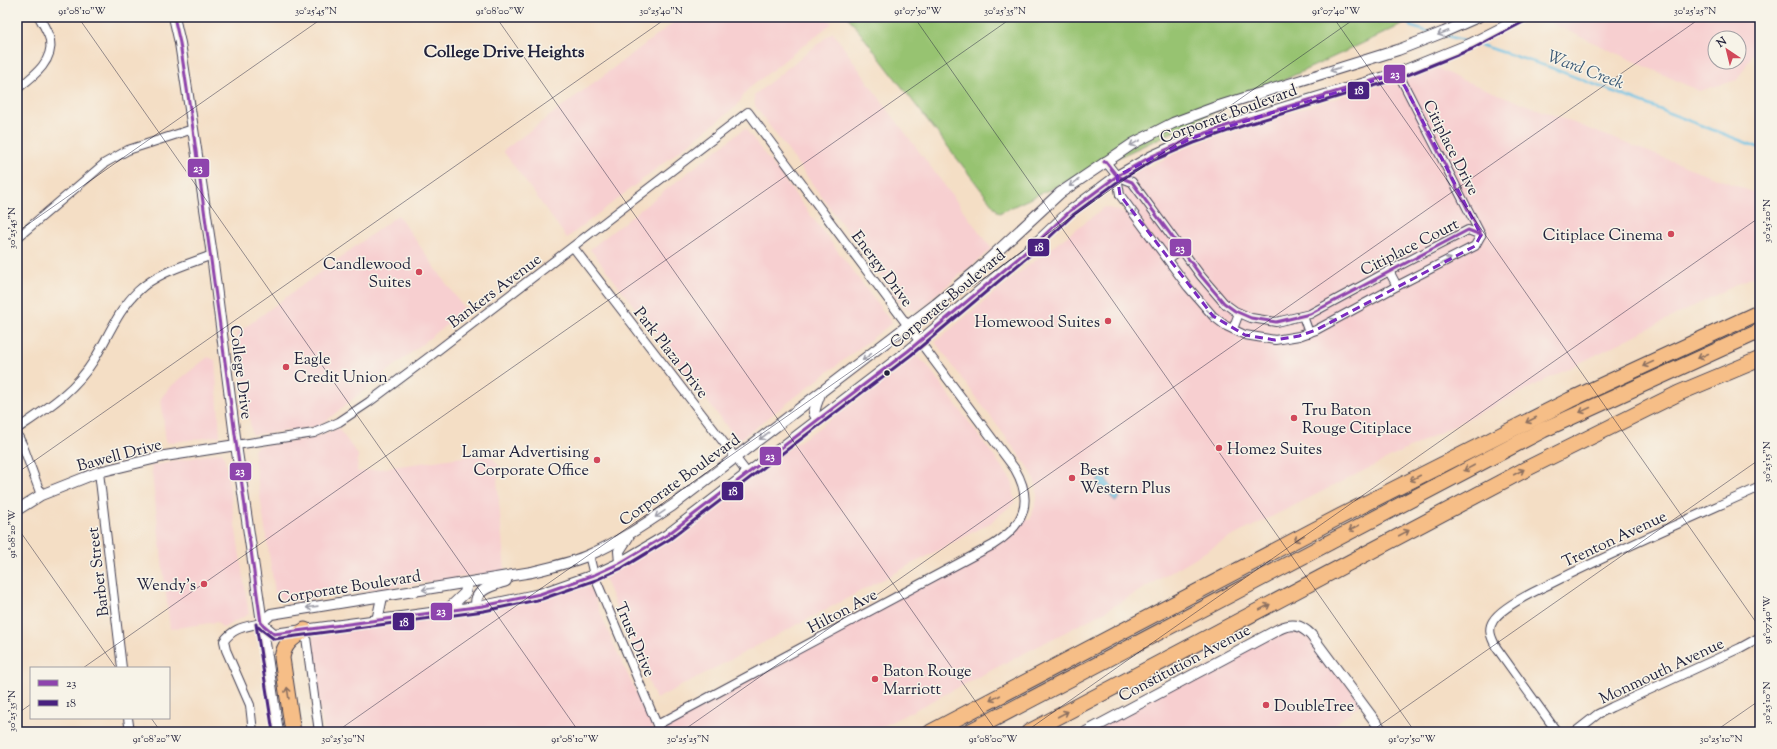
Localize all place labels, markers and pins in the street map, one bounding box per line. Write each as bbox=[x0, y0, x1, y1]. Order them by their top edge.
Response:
place label: Citiplace Cinema bbox=[1543, 225, 1664, 248]
marker: Citiplace Cinema bbox=[1666, 229, 1676, 239]
place label: Candlewood Suites bbox=[323, 254, 411, 295]
marker: Candlewood Suites bbox=[414, 267, 424, 277]
place label: Homewood Suites bbox=[974, 312, 1100, 335]
marker: Homewood Suites bbox=[1103, 316, 1113, 326]
place label: Eagle Credit Union bbox=[294, 349, 388, 390]
marker: Eagle Credit Union bbox=[281, 362, 291, 372]
unlabelled marker bbox=[882, 368, 892, 378]
place label: Tru Baton Rouge Citiplace bbox=[1302, 400, 1412, 441]
marker: Tru Baton Rouge Citiplace bbox=[1289, 413, 1299, 423]
place label: Home2 Suites bbox=[1227, 439, 1322, 462]
place label: Lamar Advertising Corporate Office bbox=[462, 442, 589, 483]
marker: Home2 Suites bbox=[1214, 443, 1224, 453]
marker: Lamar Advertising Corporate Office bbox=[592, 455, 602, 465]
place label: Best Western Plus bbox=[1080, 460, 1171, 501]
marker: Best Western Plus bbox=[1067, 473, 1077, 483]
place label: Wendy's bbox=[136, 575, 196, 598]
marker: Wendy's bbox=[199, 579, 209, 589]
place label: Baton Rouge Marriott bbox=[883, 661, 972, 702]
marker: Baton Rouge Marriott bbox=[870, 674, 880, 684]
place label: DoubleTree bbox=[1274, 696, 1354, 719]
marker: DoubleTree bbox=[1261, 700, 1271, 710]

